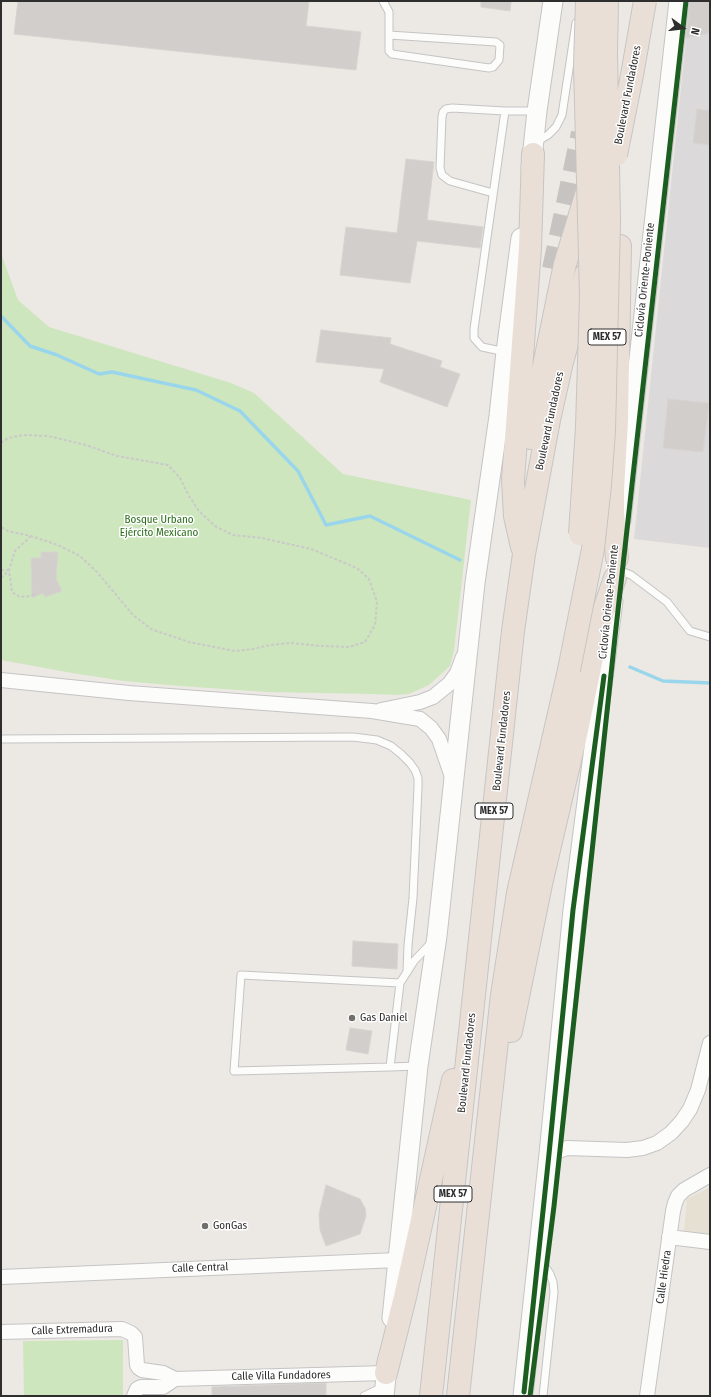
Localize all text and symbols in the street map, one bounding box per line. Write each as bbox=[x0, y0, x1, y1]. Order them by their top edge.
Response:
north arrow bbox=[663, 8, 703, 48]
text: N bbox=[688, 26, 702, 36]
street label: Boulevard Fundadores bbox=[612, 44, 644, 146]
street label: Ciclovía Oriente-Poniente bbox=[632, 222, 658, 338]
road number: MEX 57 bbox=[588, 329, 626, 345]
street label: Boulevard Fundadores bbox=[533, 370, 567, 472]
park label: Bosque Urbano Ejército Mexicano bbox=[120, 513, 198, 539]
street label: Ciclovía Oriente-Poniente bbox=[596, 544, 622, 660]
street label: Boulevard Fundadores bbox=[490, 690, 514, 792]
road number: MEX 57 bbox=[475, 803, 513, 819]
place label: Gas Daniel bbox=[360, 1011, 407, 1025]
street label: Boulevard Fundadores bbox=[455, 1012, 479, 1114]
marker: Gas Daniel bbox=[347, 1013, 357, 1023]
road number: MEX 57 bbox=[434, 1186, 472, 1202]
place label: GonGas bbox=[213, 1219, 247, 1233]
marker: GonGas bbox=[200, 1221, 210, 1231]
street label: Calle Hiedra bbox=[654, 1249, 674, 1305]
street label: Calle Central bbox=[172, 1260, 228, 1276]
street label: Calle Extremadura bbox=[31, 1322, 113, 1338]
street label: Calle Villa Fundadores bbox=[231, 1369, 331, 1383]

